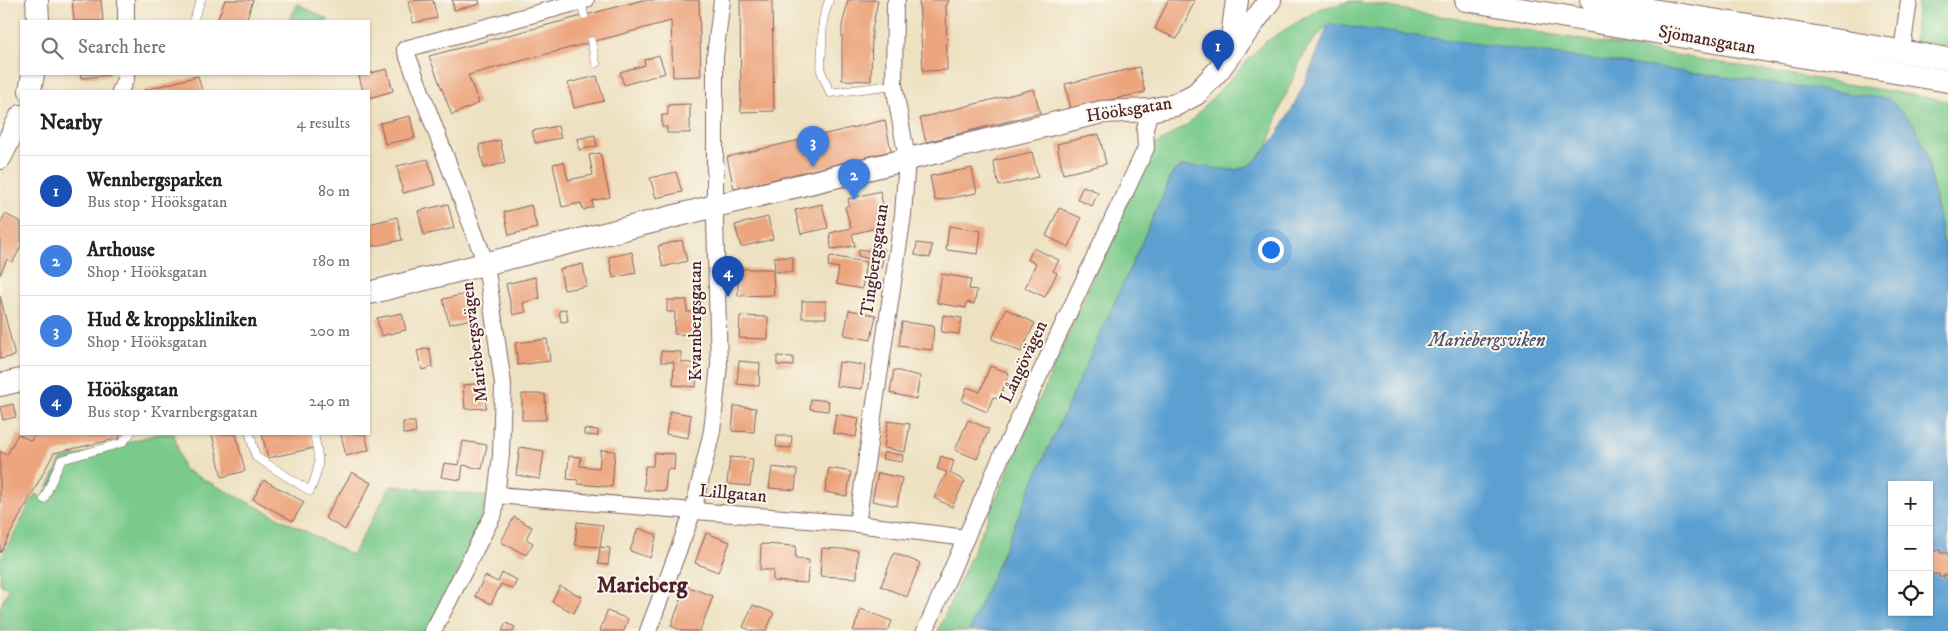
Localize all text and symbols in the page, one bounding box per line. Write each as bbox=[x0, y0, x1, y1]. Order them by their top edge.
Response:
search box bbox=[20, 20, 370, 75]
street label: Sjömansgatan bbox=[1657, 21, 1758, 59]
pin: 1 bbox=[1202, 30, 1234, 71]
icon: search bbox=[38, 34, 66, 62]
text: Search here bbox=[78, 36, 166, 59]
street label: Hööksgatan bbox=[1085, 92, 1174, 128]
text: Nearby bbox=[40, 110, 102, 136]
text: 4 results bbox=[297, 113, 350, 133]
pin: 3 bbox=[797, 126, 829, 167]
pin: 2 bbox=[838, 159, 870, 200]
text: Wennbergsparken bbox=[87, 169, 222, 192]
text: 1 bbox=[53, 181, 59, 201]
text: 80 m bbox=[318, 181, 350, 201]
text: Bus stop · Hööksgatan bbox=[87, 192, 227, 212]
street label: Tingbergsgatan bbox=[856, 202, 894, 317]
your location bbox=[1258, 237, 1284, 263]
text: Arthouse bbox=[87, 239, 155, 262]
text: 2 bbox=[52, 251, 60, 271]
text: 180 m bbox=[312, 251, 350, 271]
pin: 4 bbox=[712, 256, 744, 297]
street label: Kvarnbergsgatan bbox=[685, 260, 707, 381]
text: Shop · Hööksgatan bbox=[87, 262, 207, 282]
street label: Mariebergsvägen bbox=[457, 280, 493, 404]
text: Hud & kroppskliniken bbox=[87, 309, 257, 332]
street label: Långövägen bbox=[995, 317, 1053, 407]
text: 3 bbox=[53, 321, 59, 341]
text: 200 m bbox=[309, 321, 350, 341]
water label: Mariebergsviken bbox=[1427, 329, 1546, 352]
text: Shop · Hööksgatan bbox=[87, 332, 207, 352]
text: Hööksgatan bbox=[87, 379, 178, 402]
text: 4 bbox=[51, 391, 61, 411]
text: 240 m bbox=[309, 391, 350, 411]
text: Bus stop · Kvarnbergsgatan bbox=[87, 402, 258, 422]
street label: Lillgatan bbox=[698, 480, 768, 508]
map controls bbox=[1888, 481, 1933, 616]
button: + bbox=[1888, 481, 1933, 526]
button: − bbox=[1888, 526, 1933, 571]
button: locate bbox=[1888, 571, 1933, 616]
district label: Marieberg bbox=[597, 572, 689, 599]

